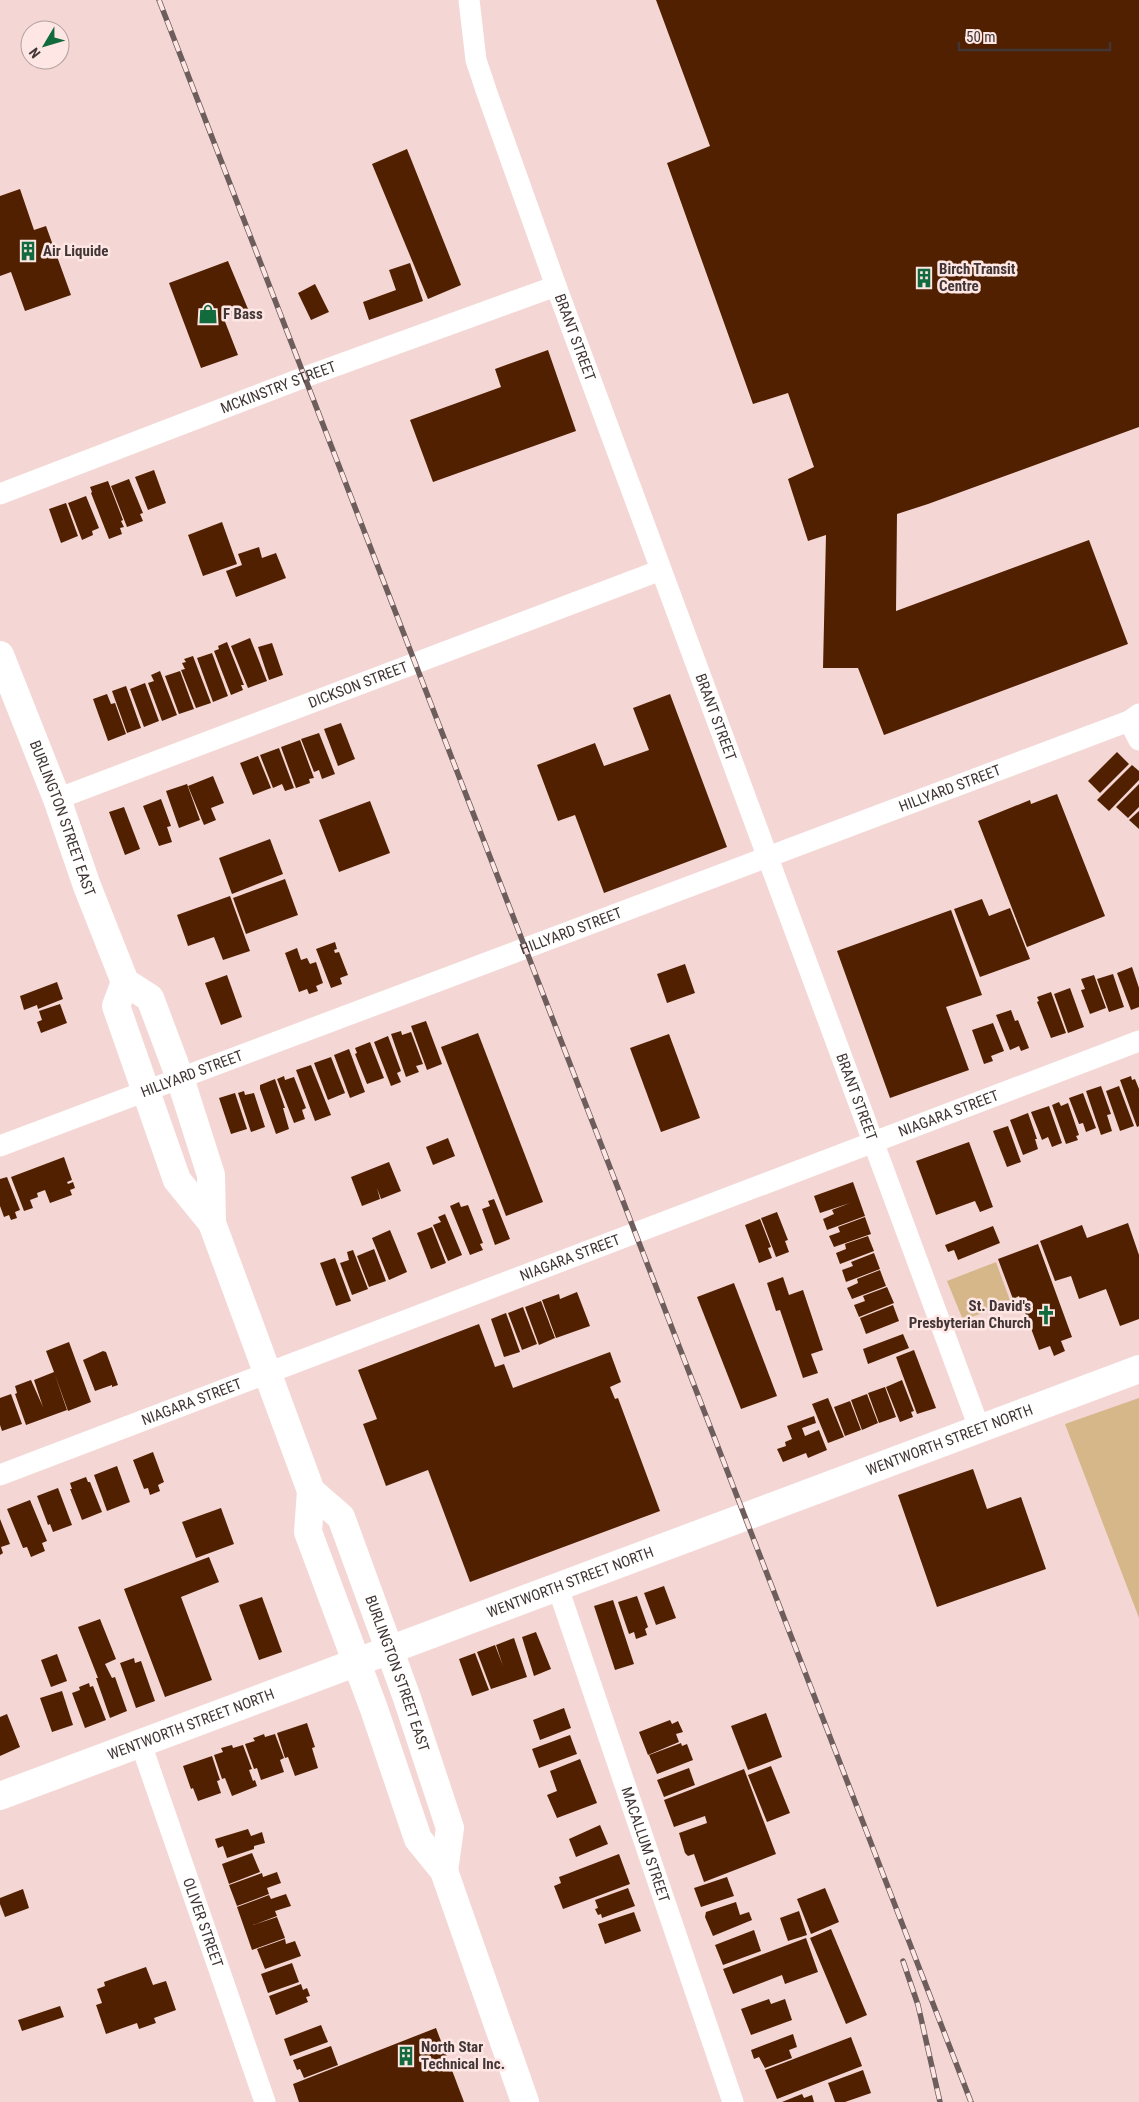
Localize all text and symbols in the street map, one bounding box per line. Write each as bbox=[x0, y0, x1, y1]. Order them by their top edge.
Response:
north arrow bbox=[20, 20, 70, 70]
scale bar bbox=[959, 20, 1110, 52]
text: 50 m bbox=[966, 28, 996, 46]
text: N bbox=[26, 45, 44, 61]
building icon: Air Liquide bbox=[17, 240, 39, 262]
place label: Air Liquide bbox=[43, 242, 108, 260]
place label: Birch Transit Centre bbox=[939, 260, 1016, 295]
building icon: Birch Transit Centre bbox=[913, 267, 935, 289]
street label: BRANT STREET bbox=[551, 291, 599, 384]
shop icon: F Bass bbox=[197, 303, 219, 325]
place label: F Bass bbox=[223, 305, 263, 323]
street label: MCKINSTRY STREET bbox=[218, 357, 339, 418]
street label: DICKSON STREET bbox=[306, 658, 411, 712]
street label: BRANT STREET bbox=[691, 671, 740, 763]
street label: BURLINGTON STREET EAST bbox=[26, 738, 99, 899]
street label: HILLYARD STREET bbox=[896, 761, 1004, 816]
street label: HILLYARD STREET bbox=[517, 904, 625, 959]
street label: HILLYARD STREET bbox=[138, 1046, 246, 1101]
street label: BRANT STREET bbox=[832, 1051, 881, 1143]
street label: NIAGARA STREET bbox=[896, 1086, 1001, 1141]
street label: NIAGARA STREET bbox=[517, 1230, 623, 1285]
place label: St. David's Presbyterian Church bbox=[909, 1297, 1031, 1332]
church icon: St. David's Presbyterian Church bbox=[1035, 1304, 1057, 1326]
street label: NIAGARA STREET bbox=[139, 1375, 244, 1429]
street label: WENTWORTH STREET NORTH bbox=[864, 1401, 1035, 1480]
street label: WENTWORTH STREET NORTH bbox=[484, 1543, 656, 1622]
street label: BURLINGTON STREET EAST bbox=[361, 1593, 433, 1754]
street label: WENTWORTH STREET NORTH bbox=[105, 1685, 277, 1764]
street label: MACALLUM STREET bbox=[617, 1784, 673, 1905]
street label: OLIVER STREET bbox=[179, 1875, 227, 1970]
place label: North Star Technical Inc. bbox=[421, 2038, 505, 2073]
building icon: North Star Technical Inc. bbox=[395, 2045, 417, 2067]

